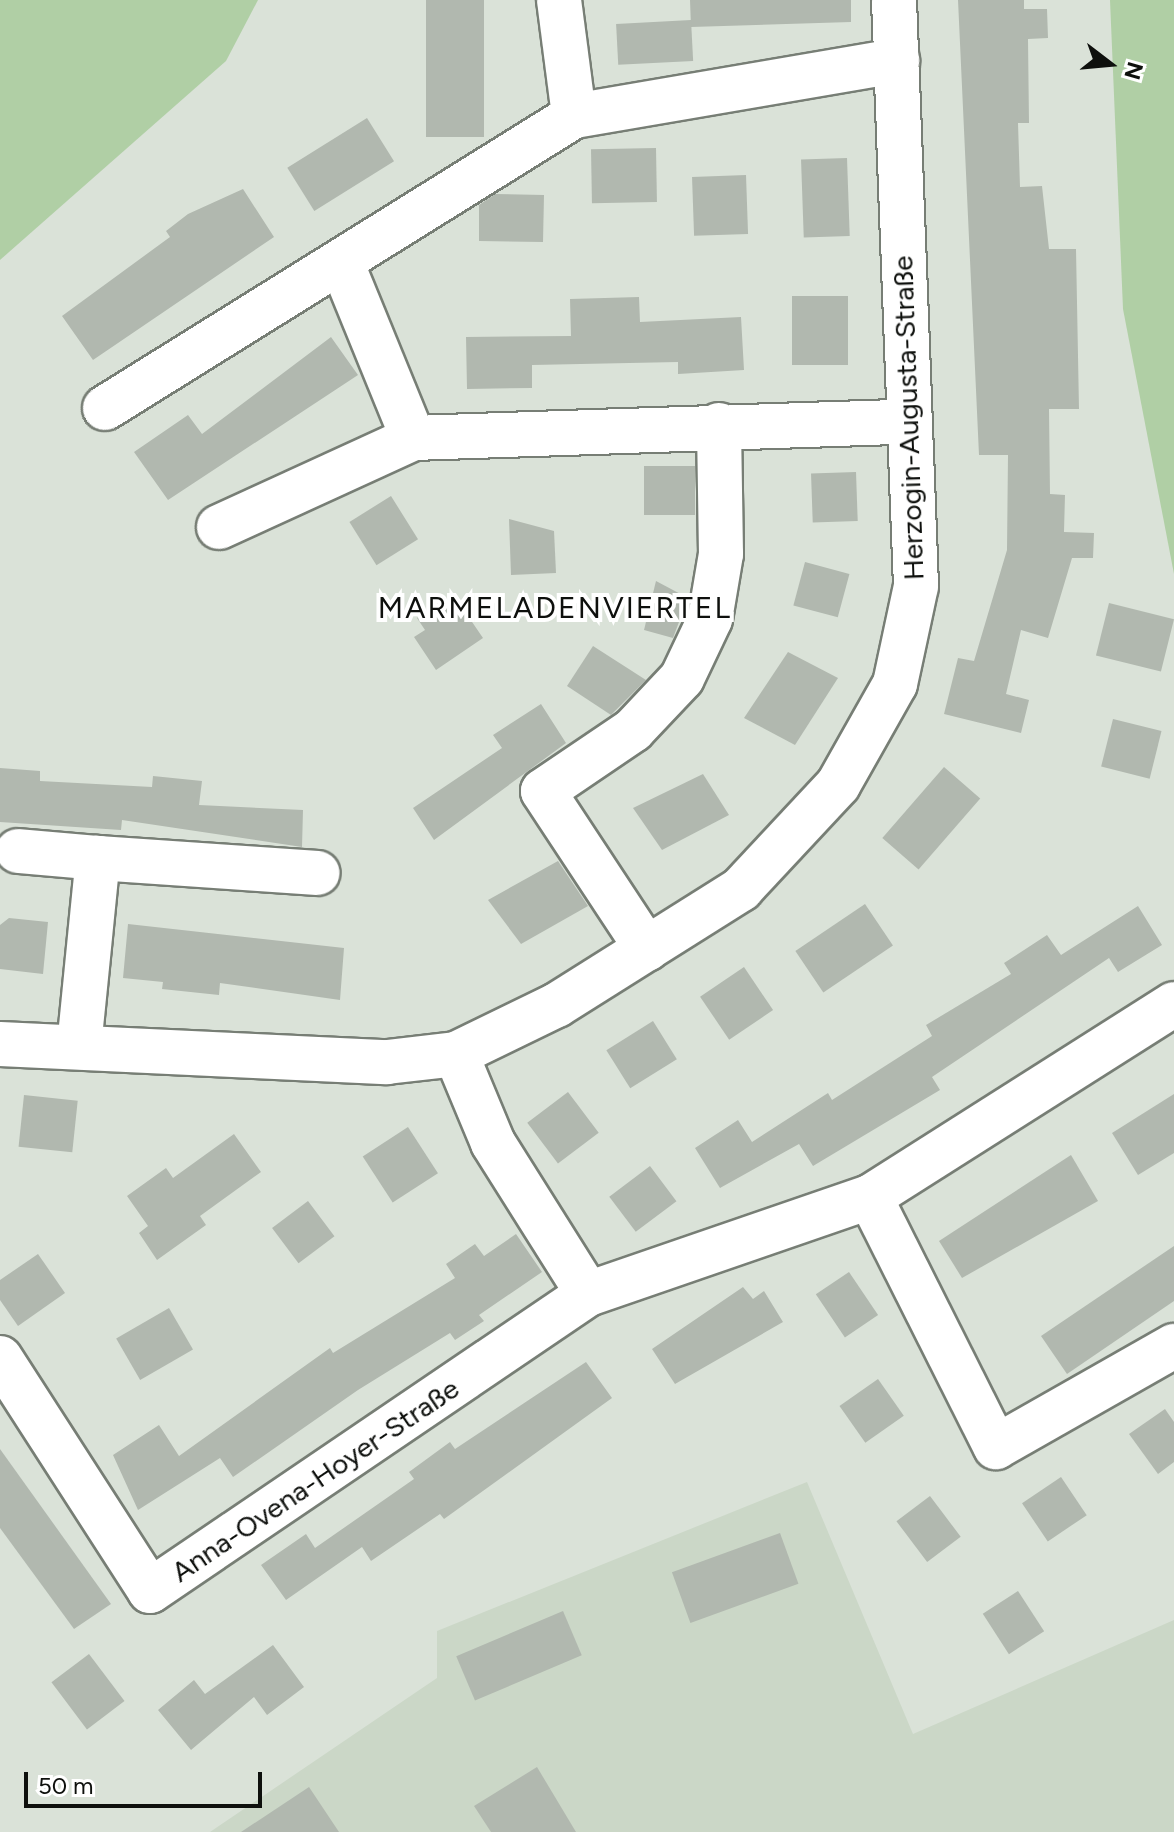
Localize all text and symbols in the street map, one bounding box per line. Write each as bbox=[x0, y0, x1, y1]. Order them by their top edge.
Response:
north arrow bbox=[1070, 24, 1150, 104]
text: N bbox=[1118, 59, 1149, 83]
street label: Herzogin-Augusta-Straße bbox=[886, 255, 930, 581]
district label: MARMELADENVIERTEL bbox=[378, 590, 732, 626]
street label: Anna-Ovena-Hoyer-Straße bbox=[165, 1371, 465, 1589]
scale bar bbox=[28, 1756, 266, 1806]
text: 50 m bbox=[38, 1771, 94, 1800]

